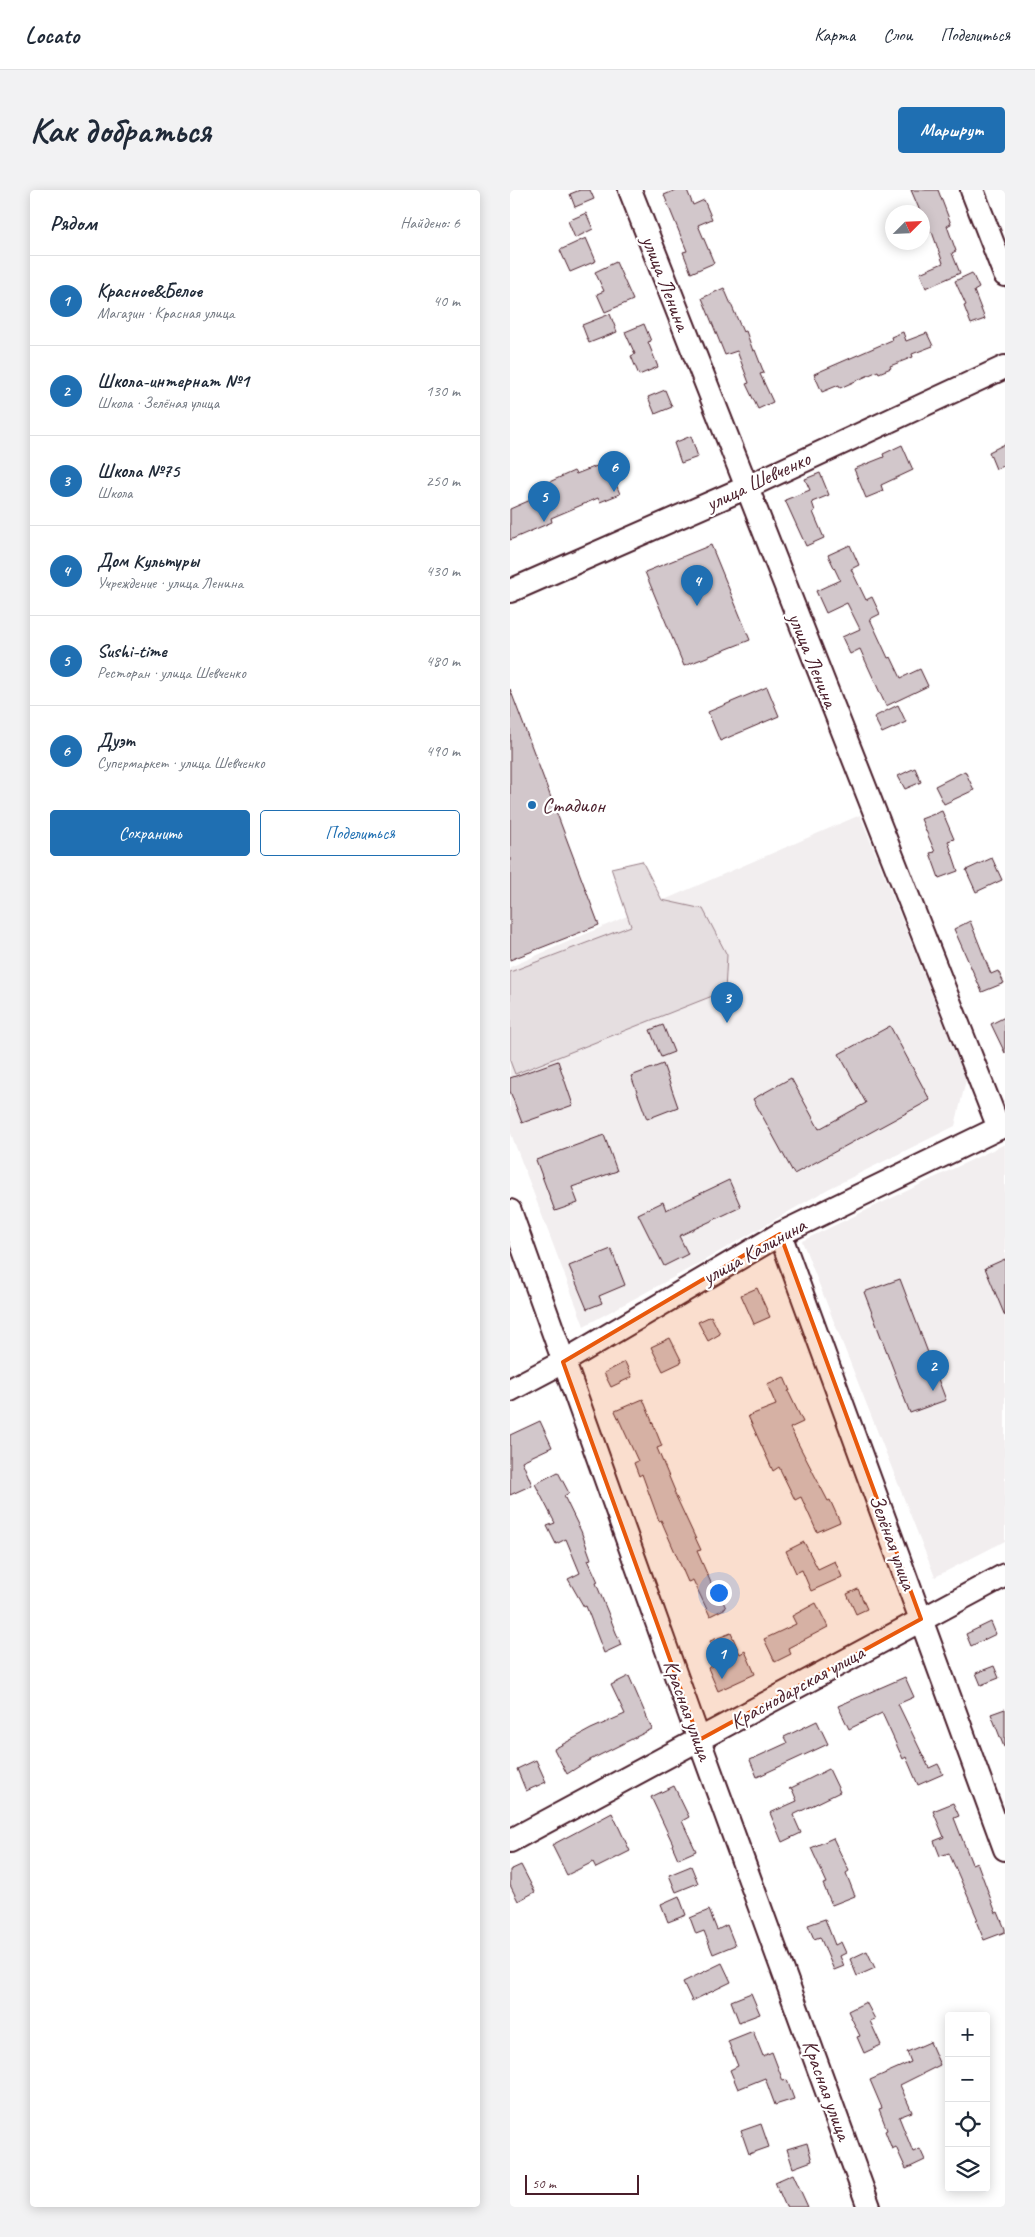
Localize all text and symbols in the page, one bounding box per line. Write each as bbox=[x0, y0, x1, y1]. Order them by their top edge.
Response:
text: Locato bbox=[25, 20, 79, 50]
text: Карта bbox=[814, 24, 855, 46]
text: Слои bbox=[883, 24, 912, 46]
text: Поделиться bbox=[940, 24, 1010, 46]
button: Маршрут bbox=[898, 107, 1005, 153]
text: Как добраться bbox=[30, 108, 211, 153]
north arrow bbox=[885, 205, 930, 250]
text: Рядом bbox=[50, 210, 97, 236]
text: Найдено: 6 bbox=[400, 213, 460, 233]
street label: улица Ленина bbox=[635, 230, 697, 336]
text: Красное&Белое bbox=[97, 279, 202, 303]
text: 1 bbox=[62, 291, 70, 311]
text: 40 m bbox=[433, 291, 460, 311]
text: Магазин · Красная улица bbox=[97, 303, 234, 323]
text: Школа-интернат №1 bbox=[97, 369, 249, 393]
text: 2 bbox=[62, 381, 70, 401]
text: 130 m bbox=[426, 381, 460, 401]
text: Школа · Зелёная улица bbox=[97, 393, 219, 413]
street label: улица Шевченко bbox=[700, 445, 816, 517]
pin: 6 bbox=[598, 451, 630, 492]
text: Школа №75 bbox=[97, 459, 179, 483]
text: 3 bbox=[62, 471, 70, 491]
text: 250 m bbox=[426, 471, 460, 491]
pin: 5 bbox=[528, 481, 560, 522]
text: Школа bbox=[97, 483, 132, 503]
text: Дом Культуры bbox=[97, 549, 199, 573]
text: 4 bbox=[62, 561, 70, 581]
text: 430 m bbox=[426, 561, 460, 581]
pin: 4 bbox=[681, 565, 713, 606]
text: Учреждение · улица Ленина bbox=[97, 573, 243, 593]
street label: улица Ленина bbox=[781, 607, 845, 713]
text: Sushi-time bbox=[97, 639, 167, 663]
text: 5 bbox=[63, 651, 69, 671]
text: 480 m bbox=[426, 651, 460, 671]
text: Ресторан · улица Шевченко bbox=[97, 663, 246, 683]
text: Дуэт bbox=[97, 729, 135, 753]
text: 6 bbox=[62, 741, 70, 761]
text: 490 m bbox=[426, 741, 460, 761]
text: Супермаркет · улица Шевченко bbox=[97, 753, 265, 773]
place label: Стадион bbox=[542, 792, 606, 818]
marker: Стадион bbox=[526, 799, 538, 811]
button: Сохранить bbox=[50, 810, 250, 856]
button: Поделиться bbox=[260, 810, 460, 856]
pin: 3 bbox=[711, 982, 743, 1023]
street label: улица Калинина bbox=[696, 1211, 812, 1291]
pin: 2 bbox=[917, 1350, 949, 1391]
street label: Зелёная улица bbox=[864, 1491, 923, 1595]
your location bbox=[706, 1580, 732, 1606]
pin: 1 bbox=[706, 1638, 738, 1679]
street label: Краснодарская улица bbox=[725, 1639, 870, 1735]
street label: Красная улица bbox=[658, 1656, 719, 1766]
map controls bbox=[945, 2012, 990, 2192]
button: + bbox=[945, 2012, 990, 2057]
street label: Красная улица bbox=[797, 2036, 858, 2146]
button: − bbox=[945, 2057, 990, 2102]
button: locate bbox=[945, 2102, 990, 2147]
button: layers bbox=[945, 2147, 990, 2192]
scale bar bbox=[525, 2172, 639, 2195]
text: 50 m bbox=[532, 2175, 556, 2192]

